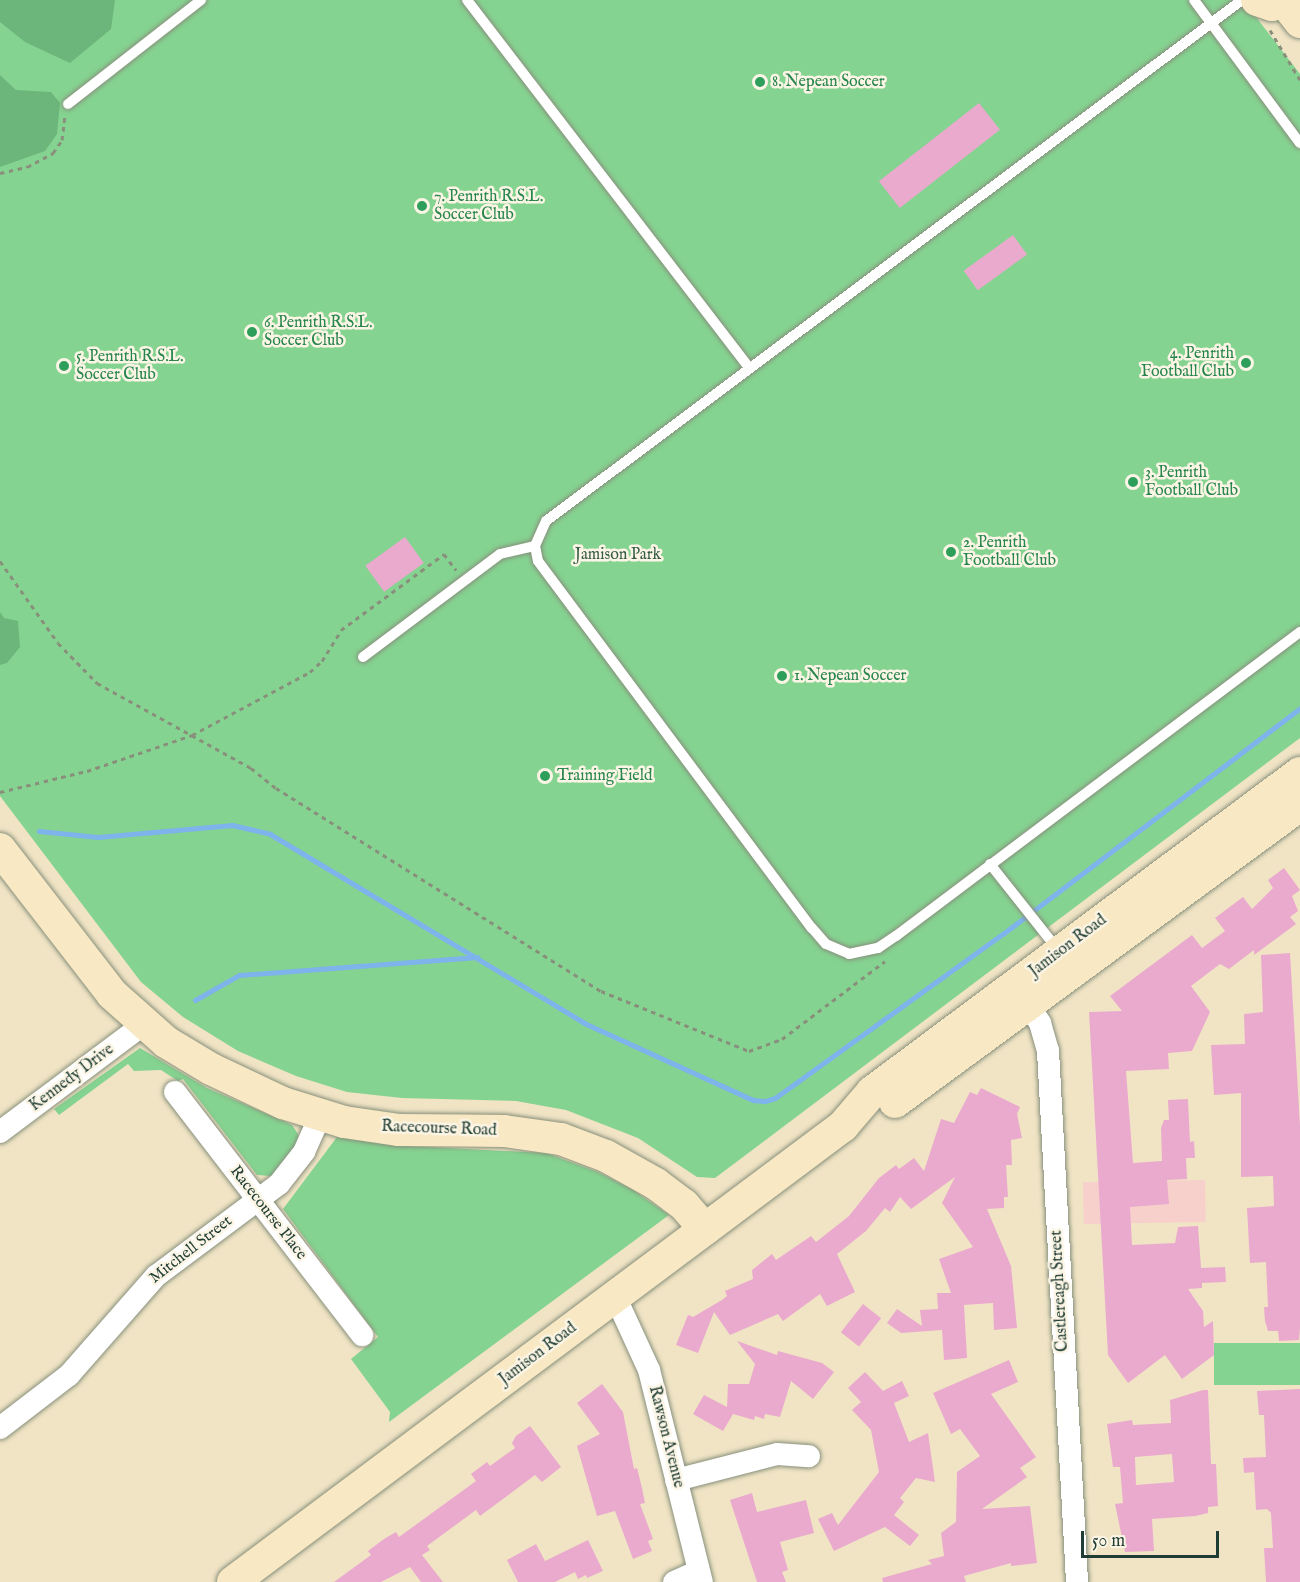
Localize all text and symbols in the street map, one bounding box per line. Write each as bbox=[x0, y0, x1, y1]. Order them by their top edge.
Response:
place label: 8. Nepean Soccer bbox=[772, 72, 885, 92]
marker: 8. Nepean Soccer bbox=[753, 75, 767, 89]
place label: 7. Penrith R.S.L. Soccer Club bbox=[434, 187, 543, 225]
marker: 7. Penrith R.S.L. Soccer Club bbox=[415, 199, 429, 213]
place label: 6. Penrith R.S.L. Soccer Club bbox=[264, 313, 372, 351]
marker: 6. Penrith R.S.L. Soccer Club bbox=[245, 325, 259, 339]
place label: 4. Penrith Football Club bbox=[1141, 344, 1234, 382]
place label: 5. Penrith R.S.L. Soccer Club bbox=[76, 347, 183, 385]
marker: 4. Penrith Football Club bbox=[1239, 356, 1253, 370]
marker: 5. Penrith R.S.L. Soccer Club bbox=[57, 359, 71, 373]
place label: 3. Penrith Football Club bbox=[1145, 463, 1238, 501]
marker: 3. Penrith Football Club bbox=[1126, 475, 1140, 489]
place label: 2. Penrith Football Club bbox=[963, 533, 1056, 571]
park label: Jamison Park bbox=[575, 545, 661, 565]
marker: 2. Penrith Football Club bbox=[944, 545, 958, 559]
place label: 1. Nepean Soccer bbox=[794, 666, 906, 686]
marker: 1. Nepean Soccer bbox=[775, 669, 789, 683]
place label: Training Field bbox=[557, 766, 653, 786]
marker: Training Field bbox=[538, 769, 552, 783]
street label: Jamison Road bbox=[1025, 911, 1111, 981]
street label: Kennedy Drive bbox=[26, 1040, 118, 1116]
street label: Racecourse Road bbox=[381, 1117, 497, 1141]
street label: Racecourse Place bbox=[225, 1162, 311, 1264]
street label: Mitchell Street bbox=[146, 1212, 236, 1288]
street label: Castlereagh Street bbox=[1047, 1230, 1073, 1352]
street label: Jamison Road bbox=[495, 1319, 581, 1389]
street label: Rawson Avenue bbox=[644, 1384, 688, 1490]
scale bar bbox=[1084, 1519, 1222, 1557]
text: 50 m bbox=[1092, 1530, 1125, 1553]

